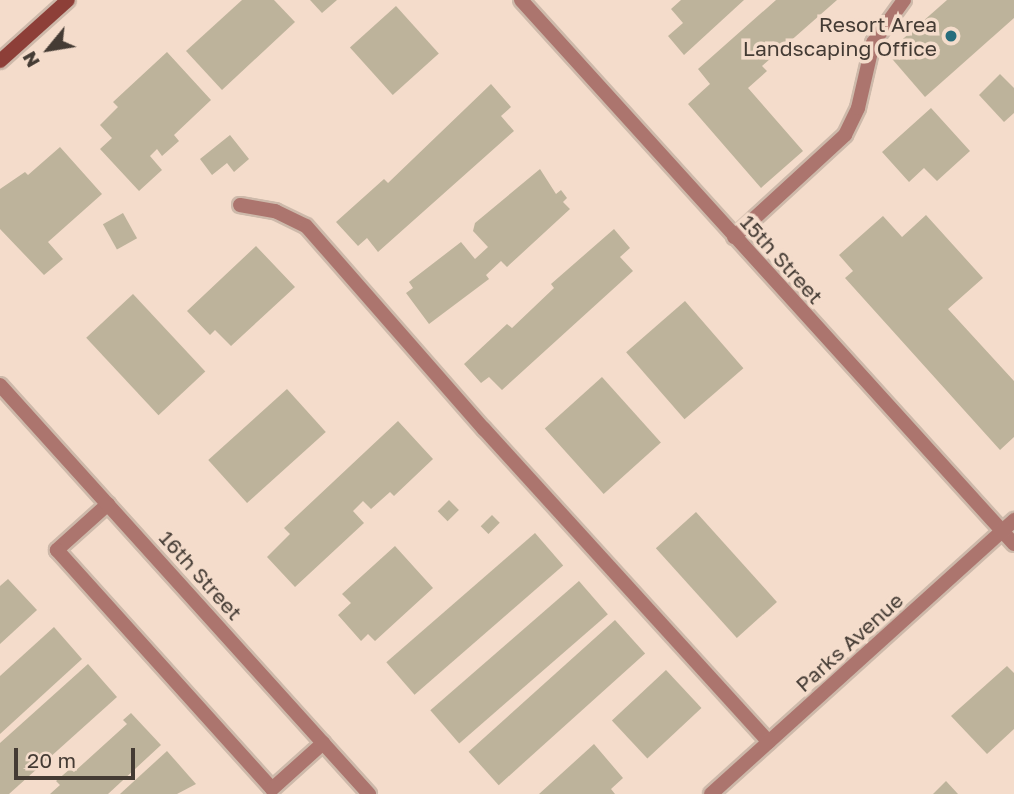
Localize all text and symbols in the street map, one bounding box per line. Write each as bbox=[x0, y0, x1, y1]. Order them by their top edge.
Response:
place label: Resort Area Landscaping Office bbox=[743, 11, 937, 61]
north arrow bbox=[14, 14, 84, 84]
marker: Resort Area Landscaping Office bbox=[943, 28, 959, 44]
text: N bbox=[17, 48, 44, 72]
street label: 15th Street bbox=[735, 209, 829, 309]
street label: 16th Street bbox=[154, 525, 248, 625]
street label: Parks Avenue bbox=[790, 587, 908, 697]
scale bar bbox=[18, 734, 138, 778]
text: 20 m bbox=[27, 747, 76, 773]

